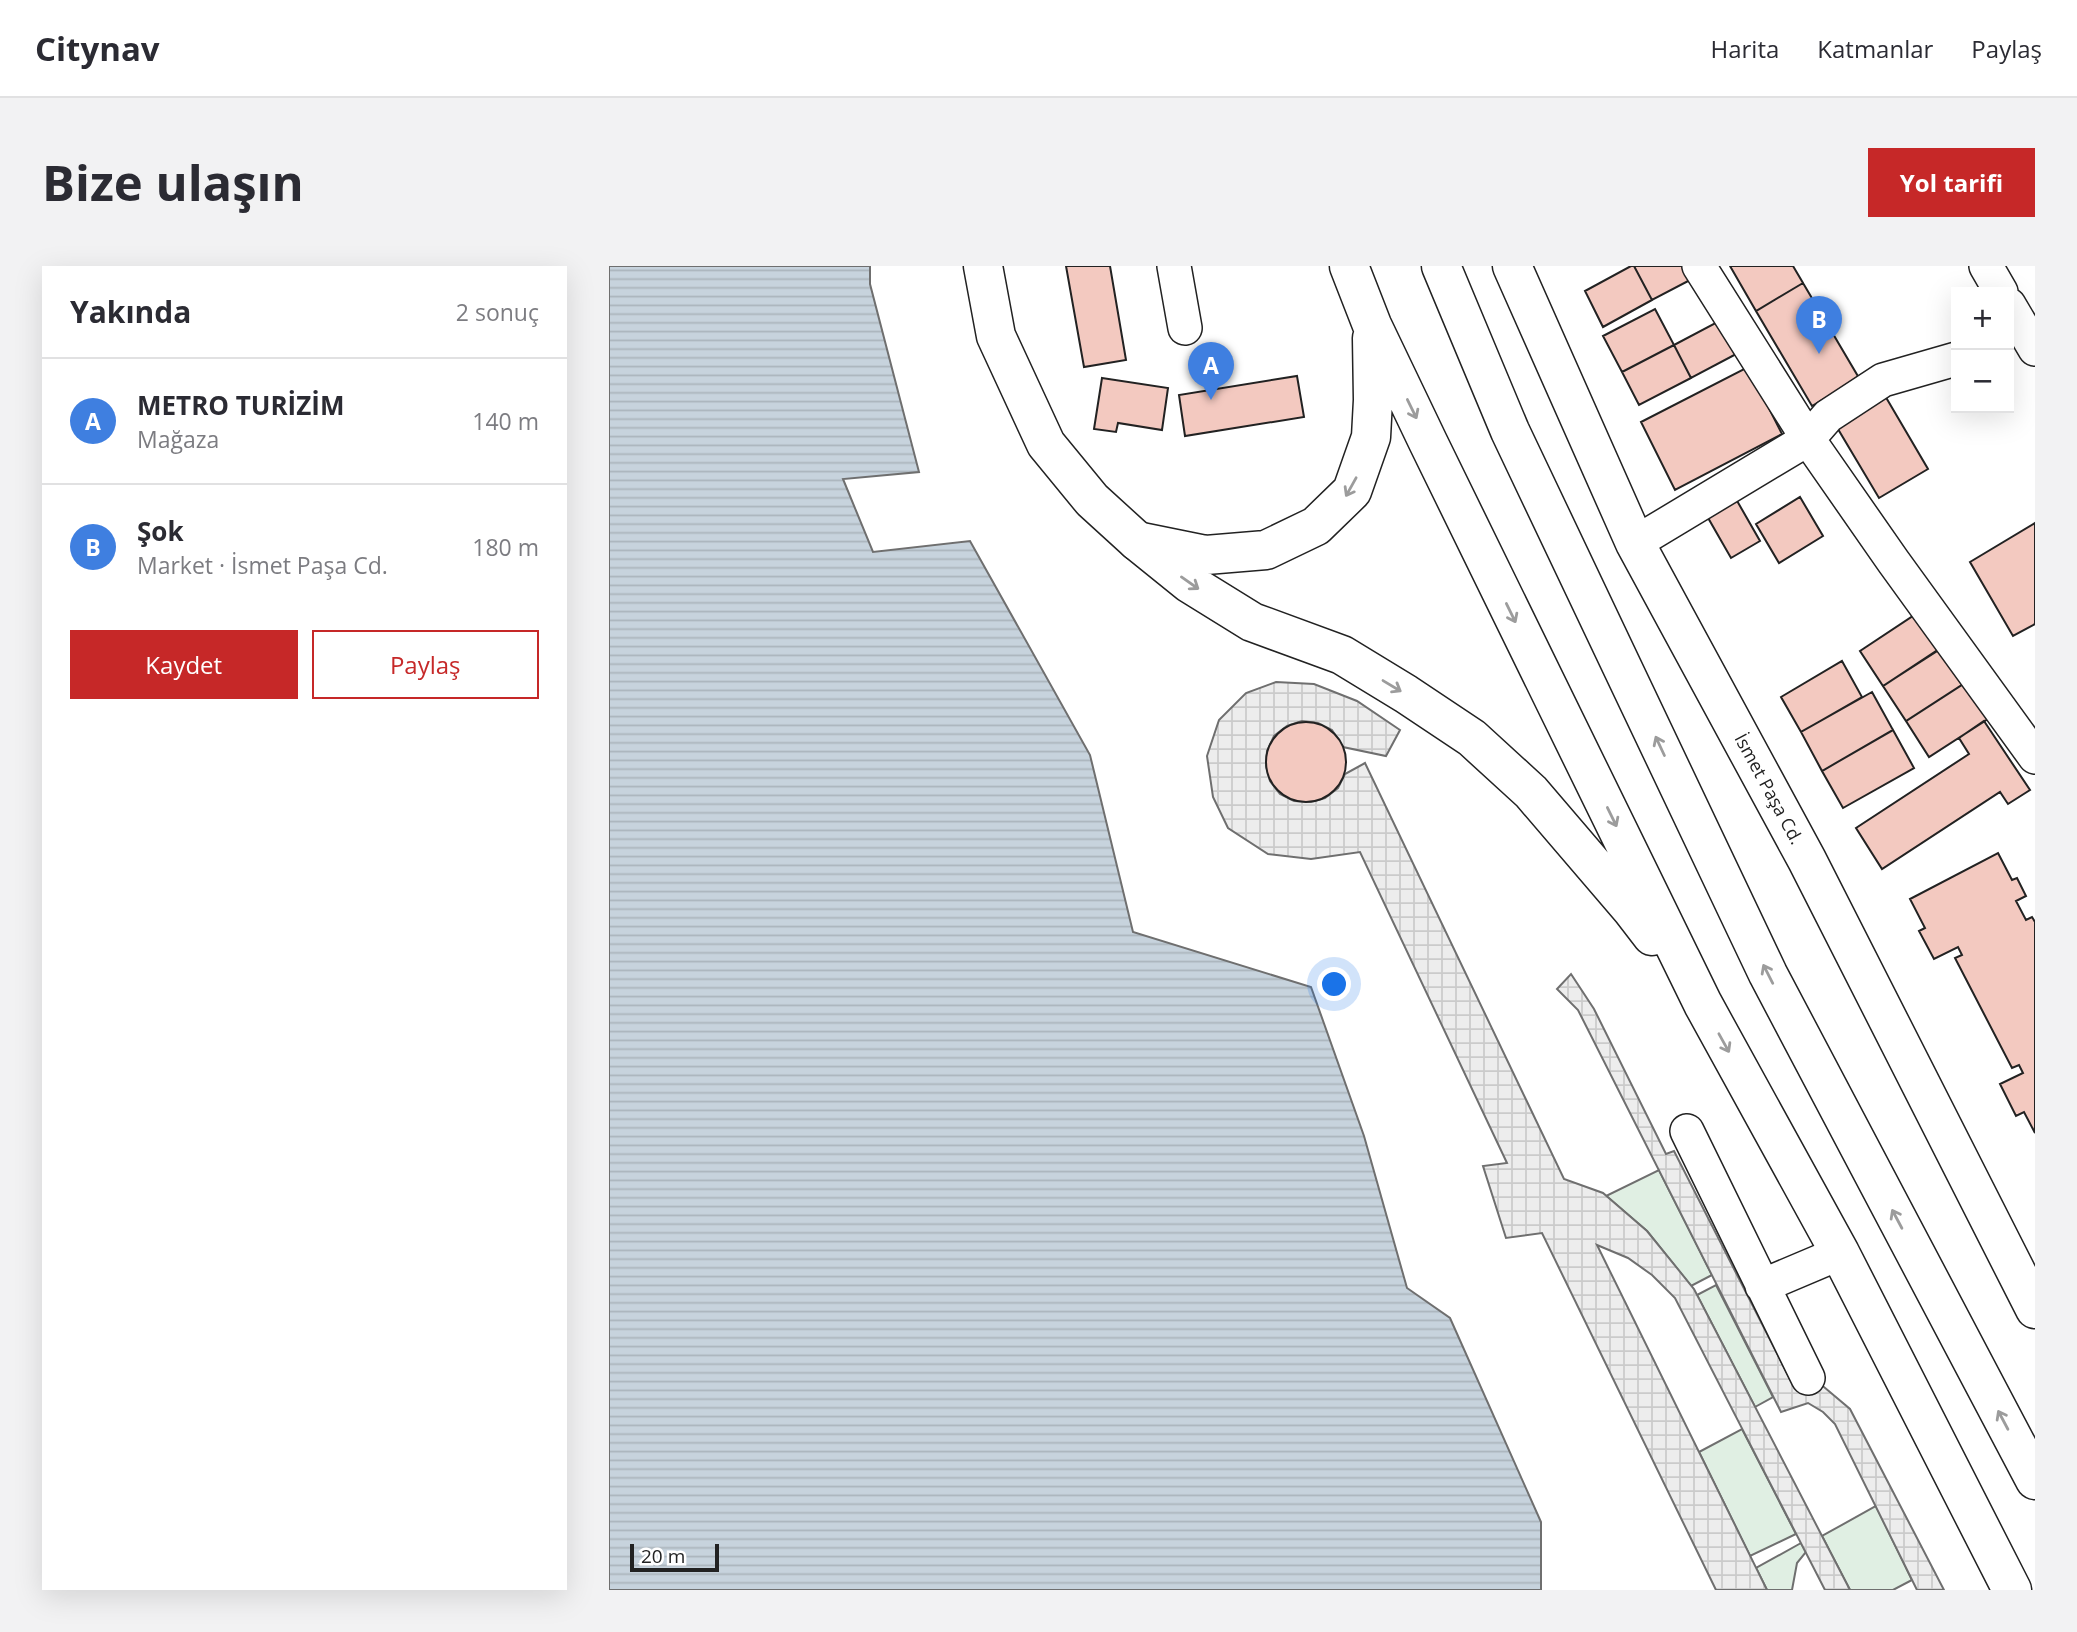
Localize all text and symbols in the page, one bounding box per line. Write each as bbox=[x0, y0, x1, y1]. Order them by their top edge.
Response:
text: Citynav bbox=[35, 26, 160, 71]
text: Harita bbox=[1711, 32, 1779, 65]
text: Katmanlar bbox=[1817, 32, 1933, 65]
text: Paylaş bbox=[1971, 32, 2042, 65]
button: Yol tarifi bbox=[1868, 148, 2035, 217]
text: Bize ulaşın bbox=[42, 149, 304, 215]
map controls bbox=[1951, 287, 2014, 413]
button: + bbox=[1951, 287, 2014, 350]
text: Yakında bbox=[70, 291, 191, 332]
text: 2 sonuç bbox=[456, 296, 539, 328]
pin: B bbox=[1796, 296, 1842, 354]
pin: A bbox=[1188, 342, 1234, 400]
button: − bbox=[1951, 350, 2014, 413]
text: METRO TURİZİM bbox=[137, 387, 344, 423]
one-way arrow bbox=[1405, 398, 1419, 419]
text: A bbox=[85, 405, 101, 437]
text: 140 m bbox=[472, 405, 539, 437]
text: Mağaza bbox=[137, 423, 219, 455]
one-way arrow bbox=[1344, 476, 1358, 496]
text: Şok bbox=[137, 513, 184, 549]
text: B bbox=[85, 531, 101, 563]
text: 180 m bbox=[472, 531, 539, 563]
text: Market · İsmet Paşa Cd. bbox=[137, 549, 388, 581]
one-way arrow bbox=[1180, 576, 1199, 590]
one-way arrow bbox=[1505, 602, 1519, 623]
button: Kaydet bbox=[70, 630, 298, 699]
button: Paylaş bbox=[312, 630, 539, 699]
one-way arrow bbox=[1382, 679, 1402, 693]
street label: İsmet Paşa Cd. bbox=[1730, 729, 1809, 848]
one-way arrow bbox=[1653, 736, 1666, 758]
one-way arrow bbox=[1605, 806, 1619, 827]
one-way arrow bbox=[1761, 964, 1775, 985]
your location bbox=[1317, 967, 1351, 1001]
one-way arrow bbox=[1717, 1032, 1731, 1052]
one-way arrow bbox=[1890, 1209, 1904, 1229]
one-way arrow bbox=[1996, 1410, 2009, 1431]
scale bar bbox=[630, 1541, 719, 1573]
text: 20 m bbox=[641, 1543, 685, 1569]

